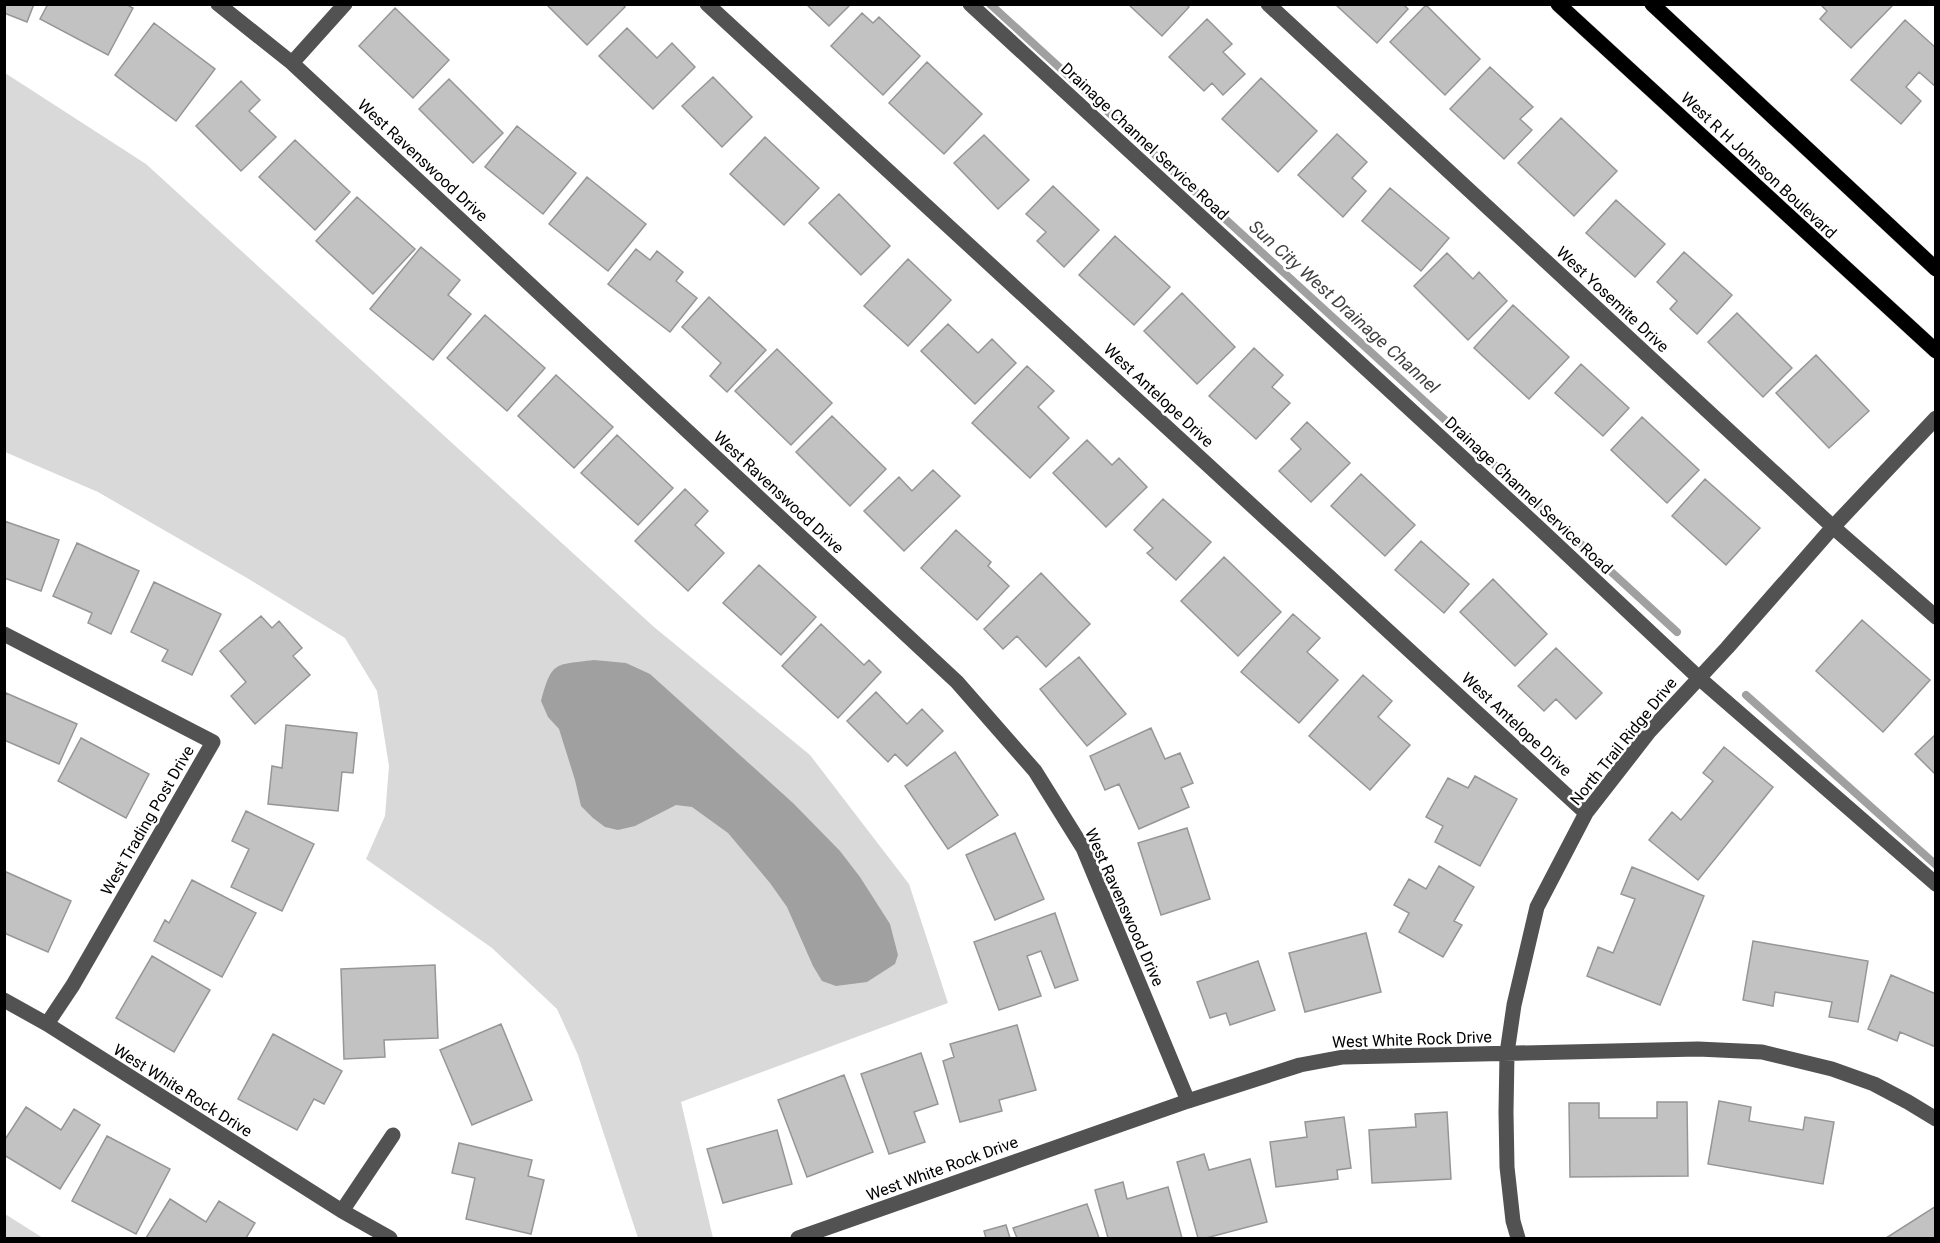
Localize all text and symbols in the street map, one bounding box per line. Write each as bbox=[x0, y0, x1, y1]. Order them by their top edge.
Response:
street label: Drainage Channel Service Road bbox=[1057, 59, 1232, 224]
street label: West R H Johnson Boulevard bbox=[1677, 88, 1840, 242]
street label: West Ravenswood Drive bbox=[354, 95, 492, 226]
water label: Sun City West Drainage Channel bbox=[1245, 216, 1444, 398]
street label: West Yosemite Drive bbox=[1553, 242, 1673, 356]
street label: West Antelope Drive bbox=[1100, 340, 1218, 451]
street label: Drainage Channel Service Road bbox=[1441, 413, 1616, 578]
street label: West Ravenswood Drive bbox=[710, 427, 848, 558]
street label: West Antelope Drive bbox=[1458, 669, 1576, 780]
street label: North Trail Ridge Drive bbox=[1566, 674, 1681, 809]
street label: West Trading Post Drive bbox=[97, 742, 198, 898]
street label: West Ravenswood Drive bbox=[1081, 825, 1168, 989]
street label: West White Rock Drive bbox=[1332, 1027, 1492, 1052]
street label: West White Rock Drive bbox=[110, 1040, 256, 1141]
street label: West White Rock Drive bbox=[864, 1132, 1021, 1205]

